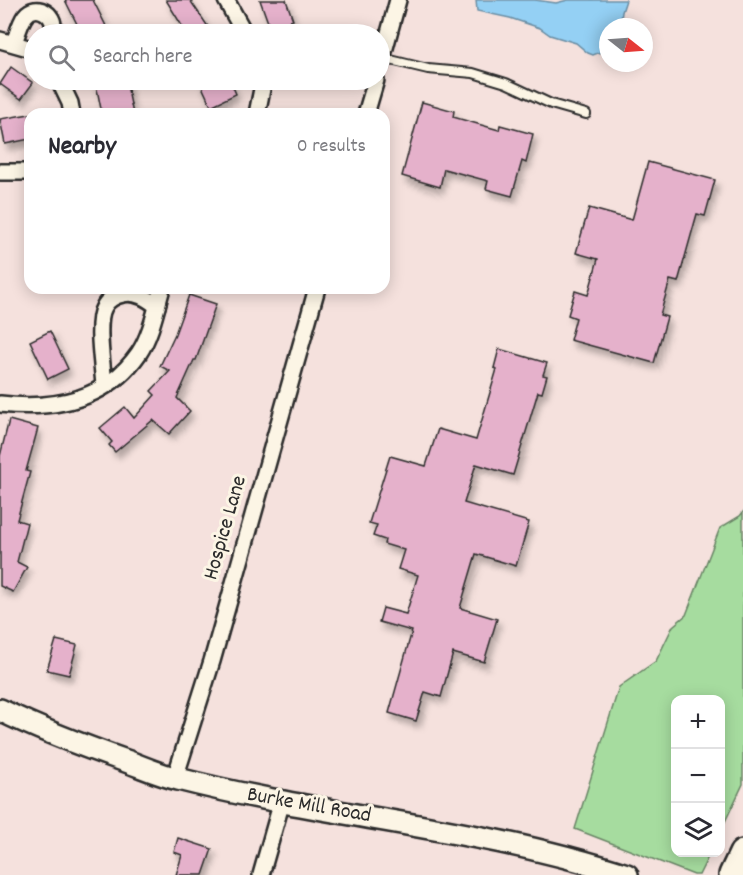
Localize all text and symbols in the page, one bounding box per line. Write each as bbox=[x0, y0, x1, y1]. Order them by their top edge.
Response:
north arrow bbox=[599, 18, 653, 72]
search box bbox=[24, 24, 390, 90]
icon: search bbox=[45, 41, 78, 74]
text: Search here bbox=[93, 42, 192, 73]
text: Nearby bbox=[48, 129, 116, 166]
text: 0 results bbox=[297, 133, 366, 161]
street label: Hospice Lane bbox=[196, 472, 256, 584]
map controls bbox=[671, 695, 725, 857]
button: + bbox=[671, 695, 725, 749]
button: − bbox=[671, 749, 725, 803]
street label: Burke Mill Road bbox=[245, 780, 373, 832]
button: layers bbox=[671, 803, 725, 857]

